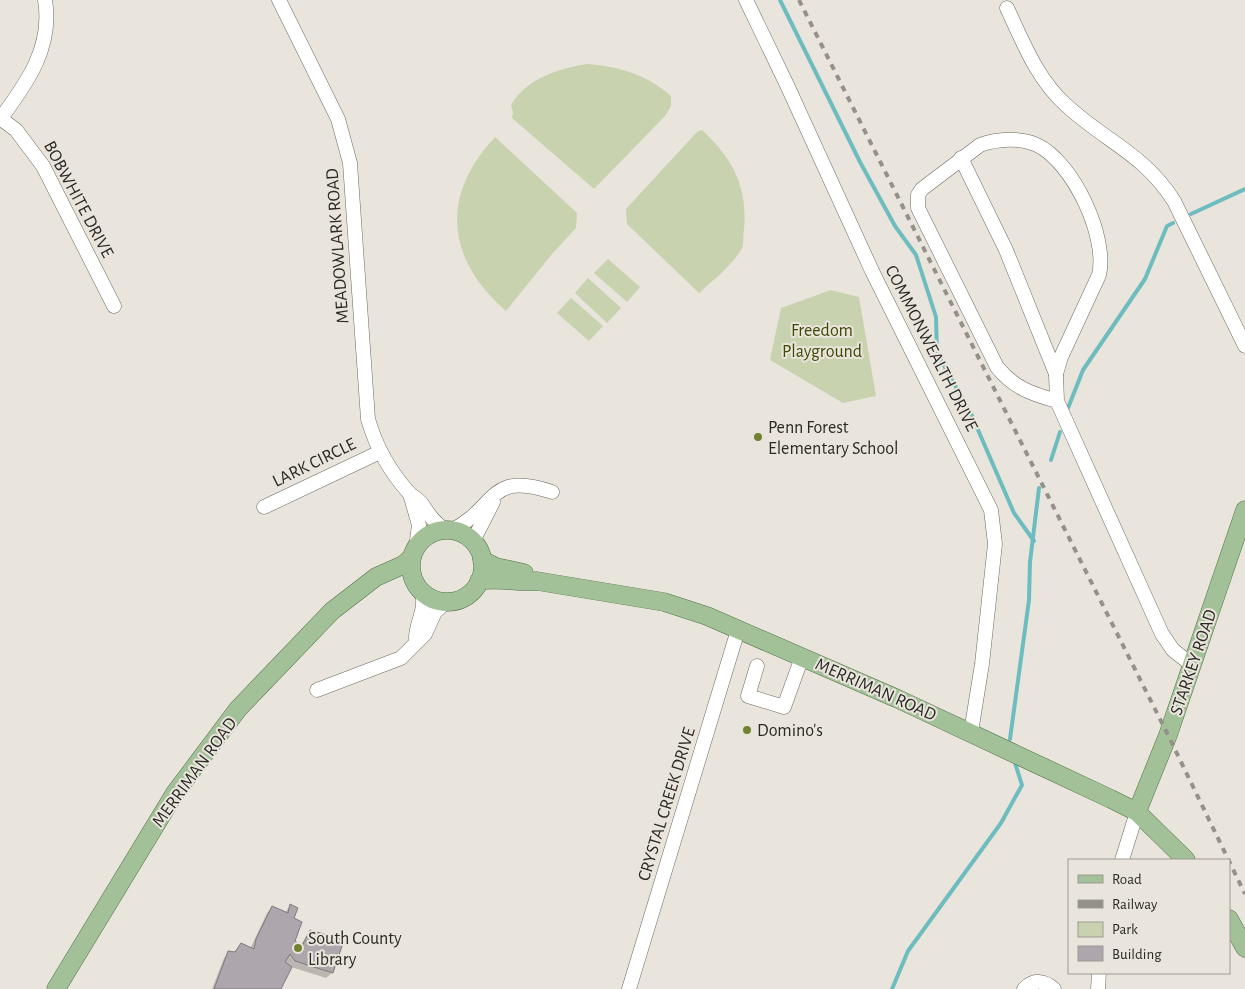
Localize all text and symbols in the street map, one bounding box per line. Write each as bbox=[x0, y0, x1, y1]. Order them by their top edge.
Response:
street label: BOBWHITE DRIVE bbox=[40, 138, 117, 261]
street label: MEADOWLARK ROAD bbox=[324, 168, 352, 324]
street label: COMMONWEALTH DRIVE bbox=[881, 263, 981, 435]
park label: Freedom Playground bbox=[782, 322, 862, 361]
place label: Penn Forest Elementary School bbox=[768, 419, 899, 458]
marker: Penn Forest Elementary School bbox=[752, 431, 764, 443]
street label: LARK CIRCLE bbox=[270, 435, 359, 491]
street label: STARKEY ROAD bbox=[1167, 607, 1220, 717]
street label: MERRIMAN ROAD bbox=[812, 655, 939, 725]
street label: MERRIMAN ROAD bbox=[149, 714, 240, 831]
place label: Domino's bbox=[757, 722, 823, 740]
marker: Domino's bbox=[741, 724, 753, 736]
street label: CRYSTAL CREEK DRIVE bbox=[635, 725, 699, 883]
legend bbox=[1068, 859, 1230, 974]
text: Road bbox=[1112, 872, 1142, 887]
text: Railway bbox=[1112, 897, 1158, 912]
text: Park bbox=[1112, 922, 1138, 937]
place label: South County Library bbox=[308, 930, 402, 969]
marker: South County Library bbox=[292, 942, 304, 954]
text: Building bbox=[1112, 947, 1162, 962]

